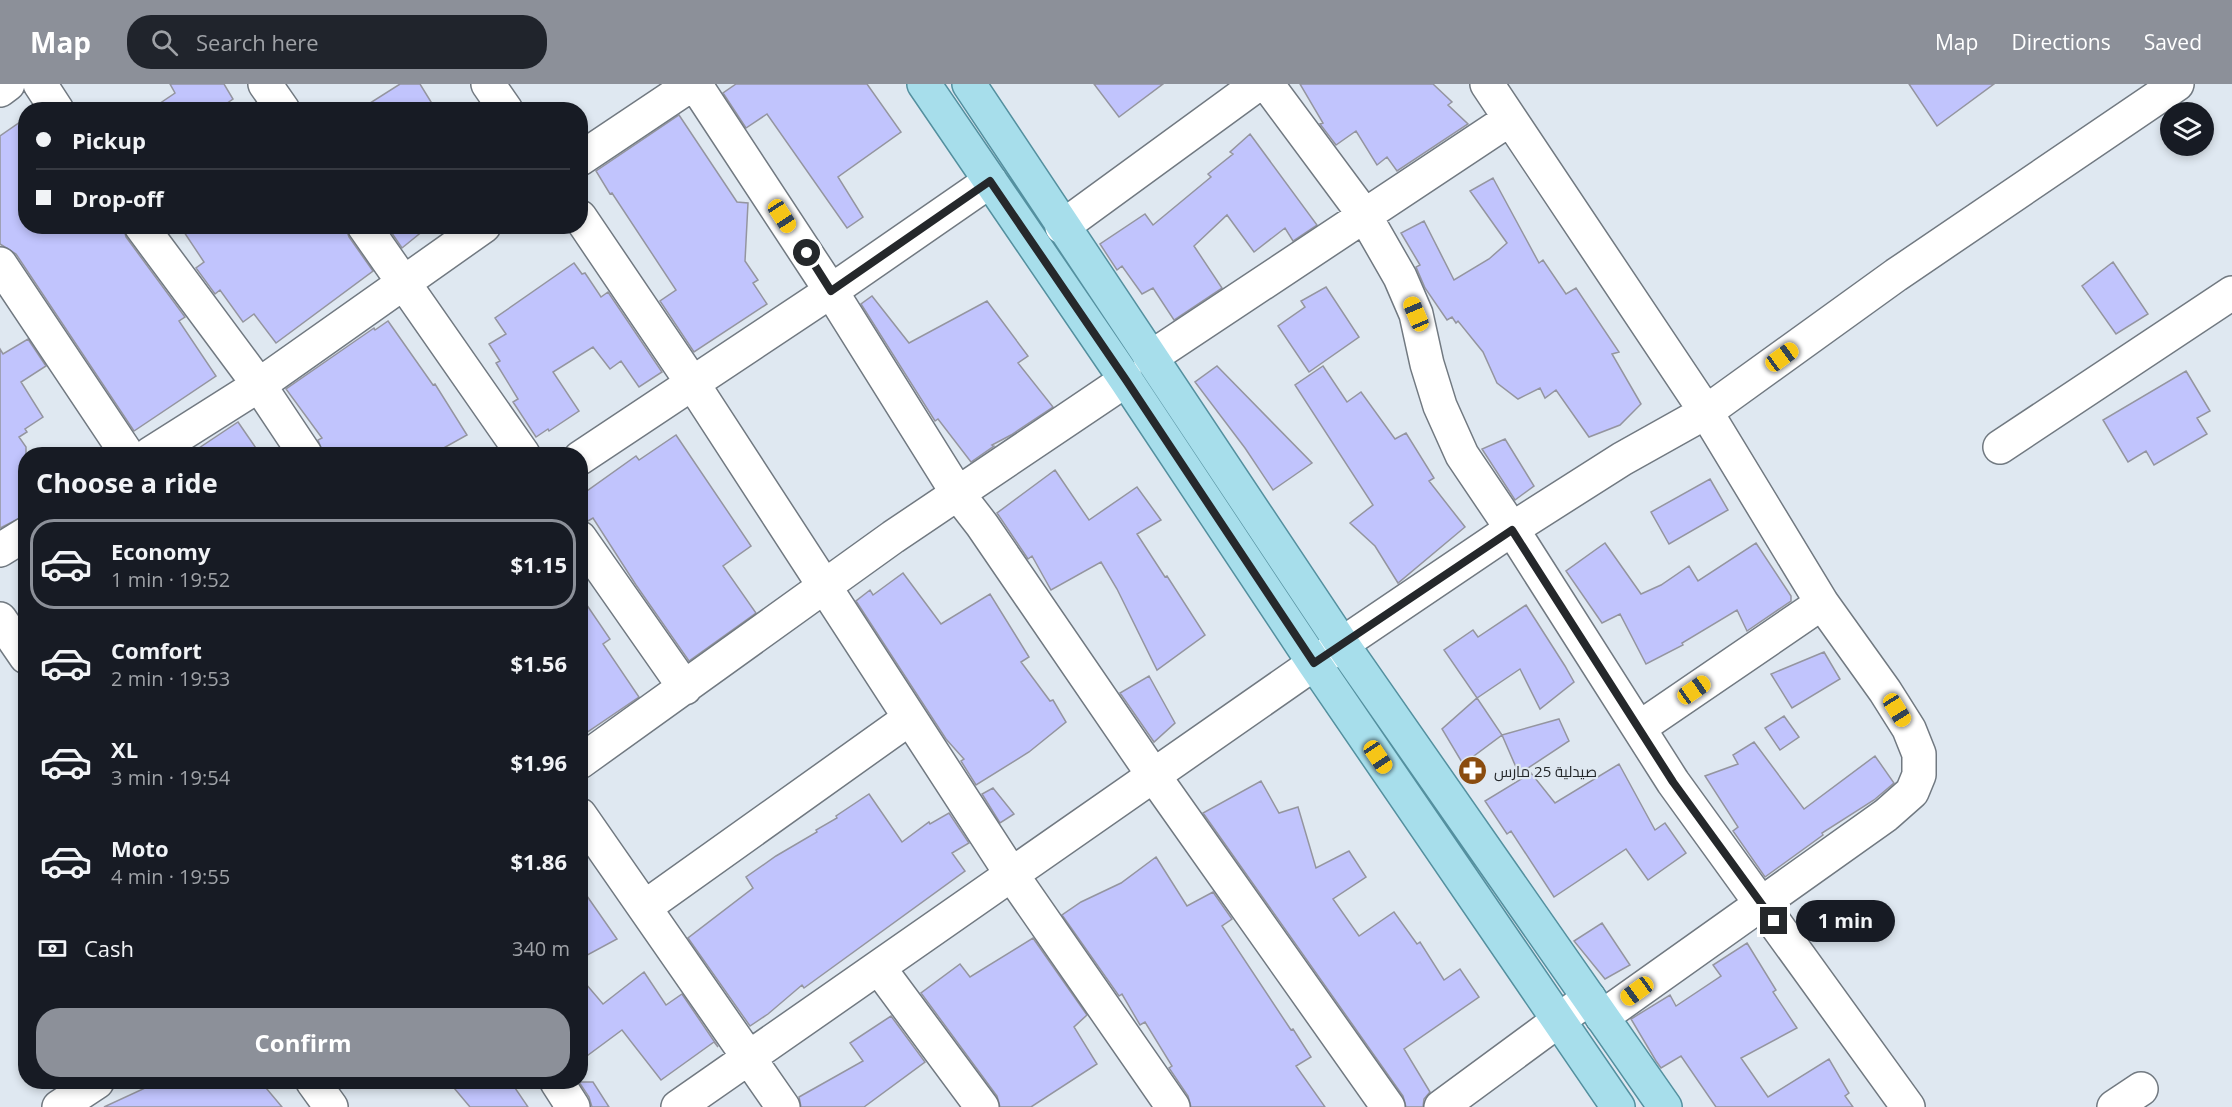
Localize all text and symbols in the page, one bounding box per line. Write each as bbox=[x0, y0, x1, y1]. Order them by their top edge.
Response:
search box bbox=[127, 15, 547, 69]
text: Map bbox=[30, 23, 91, 61]
icon: search bbox=[148, 26, 181, 59]
text: Search here bbox=[196, 27, 319, 57]
text: Map bbox=[1935, 28, 1978, 56]
text: Directions bbox=[2011, 28, 2111, 56]
text: Saved bbox=[2144, 28, 2202, 56]
map controls bbox=[2160, 102, 2214, 156]
button: layers bbox=[2160, 102, 2214, 156]
text: Pickup bbox=[72, 125, 146, 155]
text: Drop-off bbox=[72, 183, 164, 213]
car bbox=[765, 196, 799, 236]
route start bbox=[793, 239, 820, 266]
car bbox=[1401, 294, 1431, 334]
car bbox=[1762, 339, 1802, 375]
text: Choose a ride bbox=[36, 464, 218, 501]
text: Economy bbox=[111, 536, 210, 566]
icon: car bbox=[39, 537, 93, 591]
text: $1.15 bbox=[510, 549, 567, 579]
text: 1 min · 19:52 bbox=[111, 566, 230, 593]
text: Comfort bbox=[111, 635, 202, 665]
icon: car bbox=[39, 636, 93, 690]
text: $1.56 bbox=[510, 648, 567, 678]
text: 2 min · 19:53 bbox=[111, 665, 230, 692]
car bbox=[1674, 672, 1714, 708]
car bbox=[1880, 690, 1914, 730]
text: XL bbox=[111, 734, 138, 764]
icon: car bbox=[39, 735, 93, 789]
car bbox=[1360, 737, 1396, 777]
text: $1.96 bbox=[510, 747, 567, 777]
pharmacy icon: صيدلية 25 مارس bbox=[1457, 755, 1489, 787]
place label: صيدلية 25 مارس bbox=[1494, 761, 1597, 782]
text: 3 min · 19:54 bbox=[111, 764, 230, 791]
text: Moto bbox=[111, 833, 169, 863]
icon: car bbox=[39, 834, 93, 888]
text: $1.86 bbox=[510, 846, 567, 876]
text: 4 min · 19:55 bbox=[111, 863, 230, 890]
callout: 1 min bbox=[1795, 900, 1894, 942]
route end bbox=[1760, 907, 1787, 934]
text: 1 min bbox=[1818, 907, 1873, 934]
icon: cash bbox=[36, 932, 69, 965]
text: Cash bbox=[84, 933, 134, 963]
text: 340 m bbox=[512, 935, 570, 962]
car bbox=[1617, 973, 1657, 1009]
button: Confirm bbox=[36, 1008, 570, 1077]

